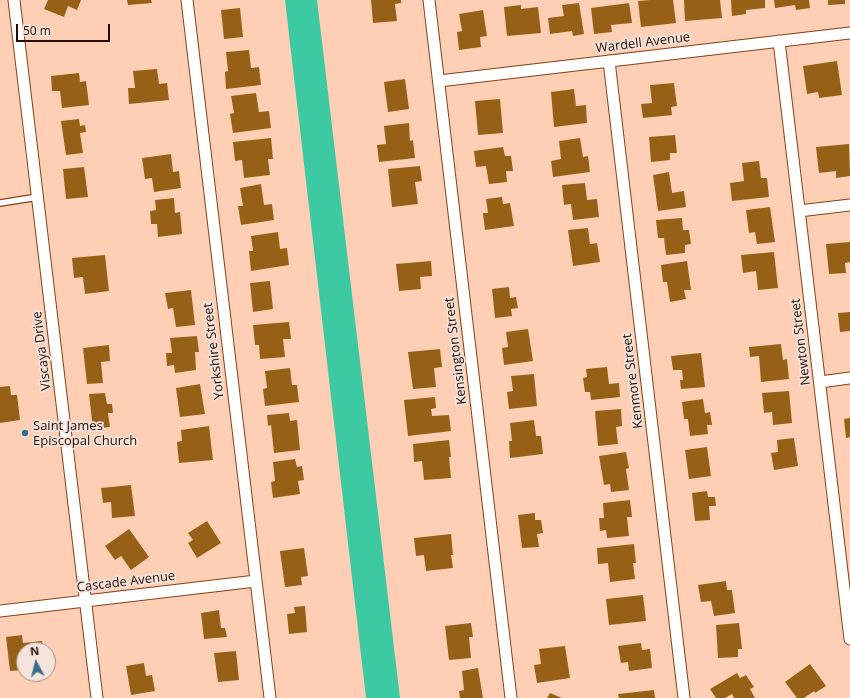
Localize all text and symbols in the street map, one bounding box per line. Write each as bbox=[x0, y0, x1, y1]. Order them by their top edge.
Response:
scale bar bbox=[18, 16, 112, 42]
text: 50 m bbox=[23, 22, 51, 39]
street label: Wardell Avenue bbox=[595, 29, 691, 57]
street label: Kensington Street bbox=[442, 297, 470, 405]
street label: Newton Street bbox=[788, 298, 814, 386]
street label: Yorkshire Street bbox=[200, 302, 228, 400]
street label: Viscaya Drive bbox=[29, 311, 55, 391]
street label: Kenmore Street bbox=[619, 333, 647, 429]
place label: Saint James Episcopal Church bbox=[33, 418, 137, 449]
marker: Saint James Episcopal Church bbox=[20, 428, 30, 438]
street label: Cascade Avenue bbox=[76, 568, 176, 596]
north arrow bbox=[16, 642, 56, 682]
text: N bbox=[29, 643, 40, 659]

